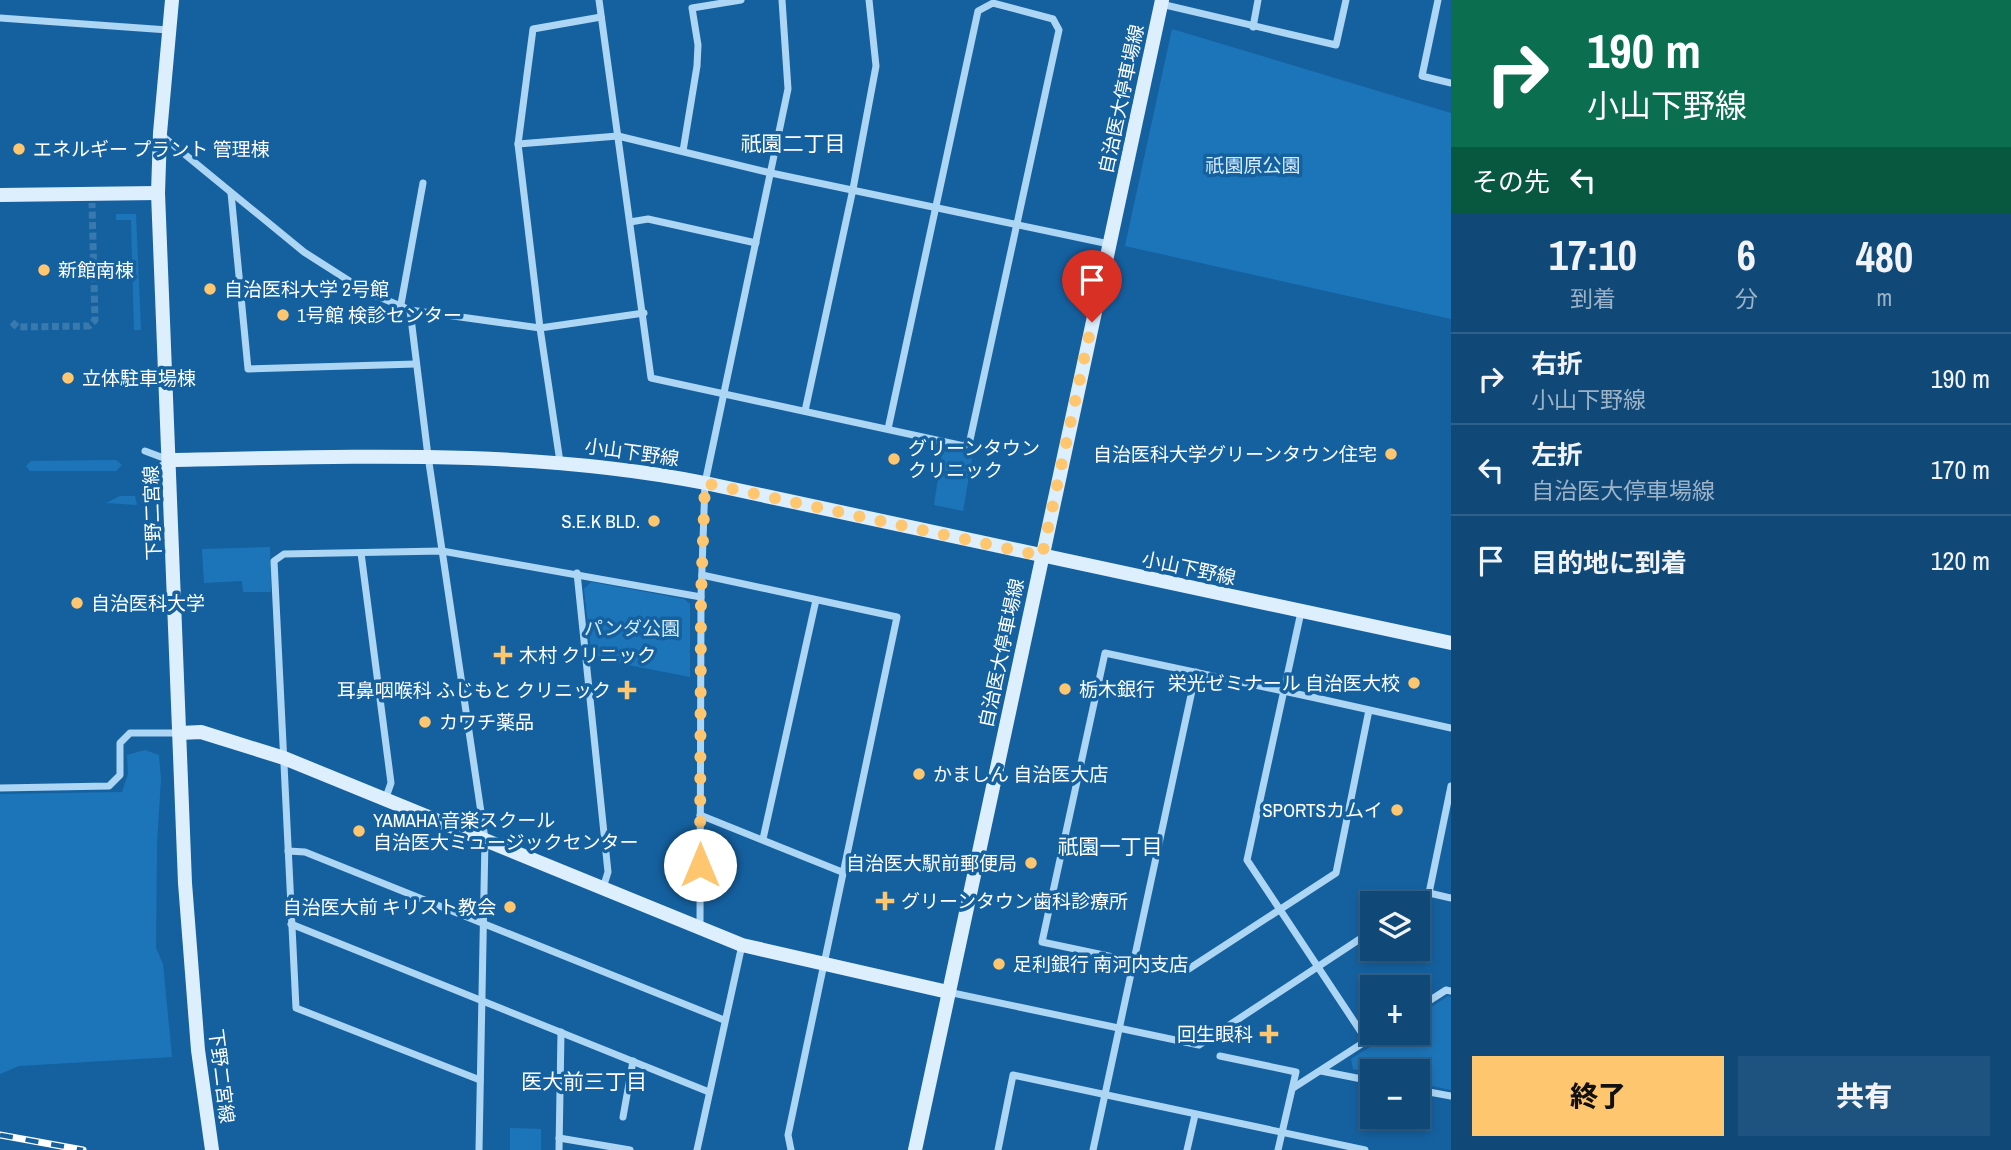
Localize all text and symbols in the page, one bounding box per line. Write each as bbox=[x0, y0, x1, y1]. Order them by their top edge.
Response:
text: 190 m bbox=[1587, 17, 1701, 83]
street label: 自治医大停車場線 bbox=[1092, 22, 1150, 176]
icon: right bbox=[1472, 28, 1563, 119]
text: 小山下野線 bbox=[1587, 84, 1747, 127]
district label: 祇園二丁目 bbox=[741, 129, 846, 158]
place label: エネルギー プラント 管理棟 bbox=[33, 136, 270, 162]
marker: エネルギー プラント 管理棟 bbox=[11, 141, 27, 157]
park label: 祇園原公園 bbox=[1205, 152, 1301, 178]
icon: left bbox=[1564, 161, 1602, 199]
text: その先 bbox=[1472, 164, 1550, 199]
text: 17:10 bbox=[1549, 227, 1637, 283]
text: 6 bbox=[1737, 227, 1756, 283]
text: 480 bbox=[1856, 229, 1913, 285]
pin bbox=[1062, 250, 1122, 322]
place label: 新館南棟 bbox=[58, 257, 134, 283]
icon: arrive bbox=[1073, 261, 1111, 299]
marker: 新館南棟 bbox=[36, 262, 52, 278]
place label: 自治医科大学 2号館 bbox=[224, 276, 389, 302]
marker: 自治医科大学 2号館 bbox=[202, 281, 218, 297]
text: m bbox=[1877, 282, 1892, 313]
text: 到着 bbox=[1570, 283, 1616, 314]
text: 分 bbox=[1735, 283, 1758, 314]
place label: 1号館 検診センター bbox=[297, 302, 462, 328]
marker: 1号館 検診センター bbox=[275, 307, 291, 323]
text: 右折 bbox=[1531, 346, 1583, 381]
icon: right bbox=[1472, 360, 1510, 398]
text: 190 m bbox=[1931, 361, 1990, 396]
place label: 立体駐車場棟 bbox=[82, 365, 196, 391]
marker: 立体駐車場棟 bbox=[60, 370, 76, 386]
text: 小山下野線 bbox=[1531, 384, 1646, 415]
street label: 小山下野線 bbox=[583, 433, 681, 471]
place label: グリーンタウン クリニック bbox=[908, 435, 1040, 483]
text: 左折 bbox=[1531, 437, 1583, 472]
place label: 自治医科大学グリーンタウン住宅 bbox=[1093, 441, 1377, 467]
marker: 自治医科大学グリーンタウン住宅 bbox=[1383, 446, 1399, 462]
marker: グリーンタウン クリニック bbox=[886, 451, 902, 467]
icon: left bbox=[1472, 451, 1510, 489]
text: 170 m bbox=[1931, 452, 1990, 487]
street label: 下野二宮線 bbox=[137, 465, 167, 561]
text: 自治医大停車場線 bbox=[1531, 475, 1715, 506]
place label: S.E.K BLD. bbox=[561, 508, 640, 534]
marker: S.E.K BLD. bbox=[646, 513, 662, 529]
icon: arrive bbox=[1472, 542, 1510, 580]
text: 120 m bbox=[1931, 543, 1990, 578]
street label: 小山下野線 bbox=[1140, 545, 1238, 591]
text: 目的地に到着 bbox=[1531, 545, 1687, 580]
street label: 自治医大停車場線 bbox=[972, 576, 1030, 730]
place label: 自治医科大学 bbox=[91, 590, 205, 616]
marker: 自治医科大学 bbox=[69, 595, 85, 611]
park label: パンダ公園 bbox=[584, 615, 680, 641]
place label: 木村 クリニック bbox=[519, 642, 656, 668]
marker: 木村 クリニック bbox=[493, 645, 513, 665]
place label: 栄光ゼミナール 自治医大校 bbox=[1168, 670, 1400, 696]
marker: 栄光ゼミナール 自治医大校 bbox=[1406, 675, 1422, 691]
place label: 栃木銀行 bbox=[1079, 676, 1155, 702]
place label: 耳鼻咽喉科 ふじもと クリニック bbox=[337, 677, 611, 703]
marker: 耳鼻咽喉科 ふじもと クリニック bbox=[617, 680, 637, 700]
marker: 栃木銀行 bbox=[1057, 681, 1073, 697]
place label: カワチ薬品 bbox=[439, 709, 534, 735]
marker: カワチ薬品 bbox=[417, 714, 433, 730]
place label: かましん 自治医大店 bbox=[933, 761, 1108, 787]
marker: かましん 自治医大店 bbox=[911, 766, 927, 782]
place label: SPORTSカムイ bbox=[1262, 797, 1383, 823]
marker: SPORTSカムイ bbox=[1389, 802, 1405, 818]
place label: YAMAHA 音楽スクール 自治医大ミュージックセンター bbox=[373, 807, 639, 855]
marker: YAMAHA 音楽スクール 自治医大ミュージックセンター bbox=[351, 823, 367, 839]
position arrow bbox=[663, 828, 737, 902]
district label: 祇園一丁目 bbox=[1058, 832, 1163, 861]
place label: 自治医大駅前郵便局 bbox=[846, 850, 1017, 876]
marker: 自治医大駅前郵便局 bbox=[1023, 855, 1039, 871]
place label: グリーンタウン歯科診療所 bbox=[901, 888, 1128, 914]
marker: グリーンタウン歯科診療所 bbox=[875, 891, 895, 911]
map controls bbox=[1360, 891, 1430, 1129]
button: layers bbox=[1360, 891, 1430, 961]
place label: 自治医大前 キリスト教会 bbox=[283, 894, 496, 920]
marker: 自治医大前 キリスト教会 bbox=[502, 899, 518, 915]
place label: 足利銀行 南河内支店 bbox=[1013, 951, 1188, 977]
marker: 足利銀行 南河内支店 bbox=[991, 956, 1007, 972]
button: + bbox=[1360, 975, 1430, 1045]
place label: 回生眼科 bbox=[1177, 1021, 1253, 1047]
marker: 回生眼科 bbox=[1259, 1024, 1279, 1044]
street label: 下野二宮線 bbox=[203, 1027, 241, 1125]
button: 終了 bbox=[1472, 1056, 1724, 1136]
button: 共有 bbox=[1738, 1056, 1990, 1136]
button: − bbox=[1360, 1059, 1430, 1129]
district label: 医大前三丁目 bbox=[521, 1067, 647, 1096]

